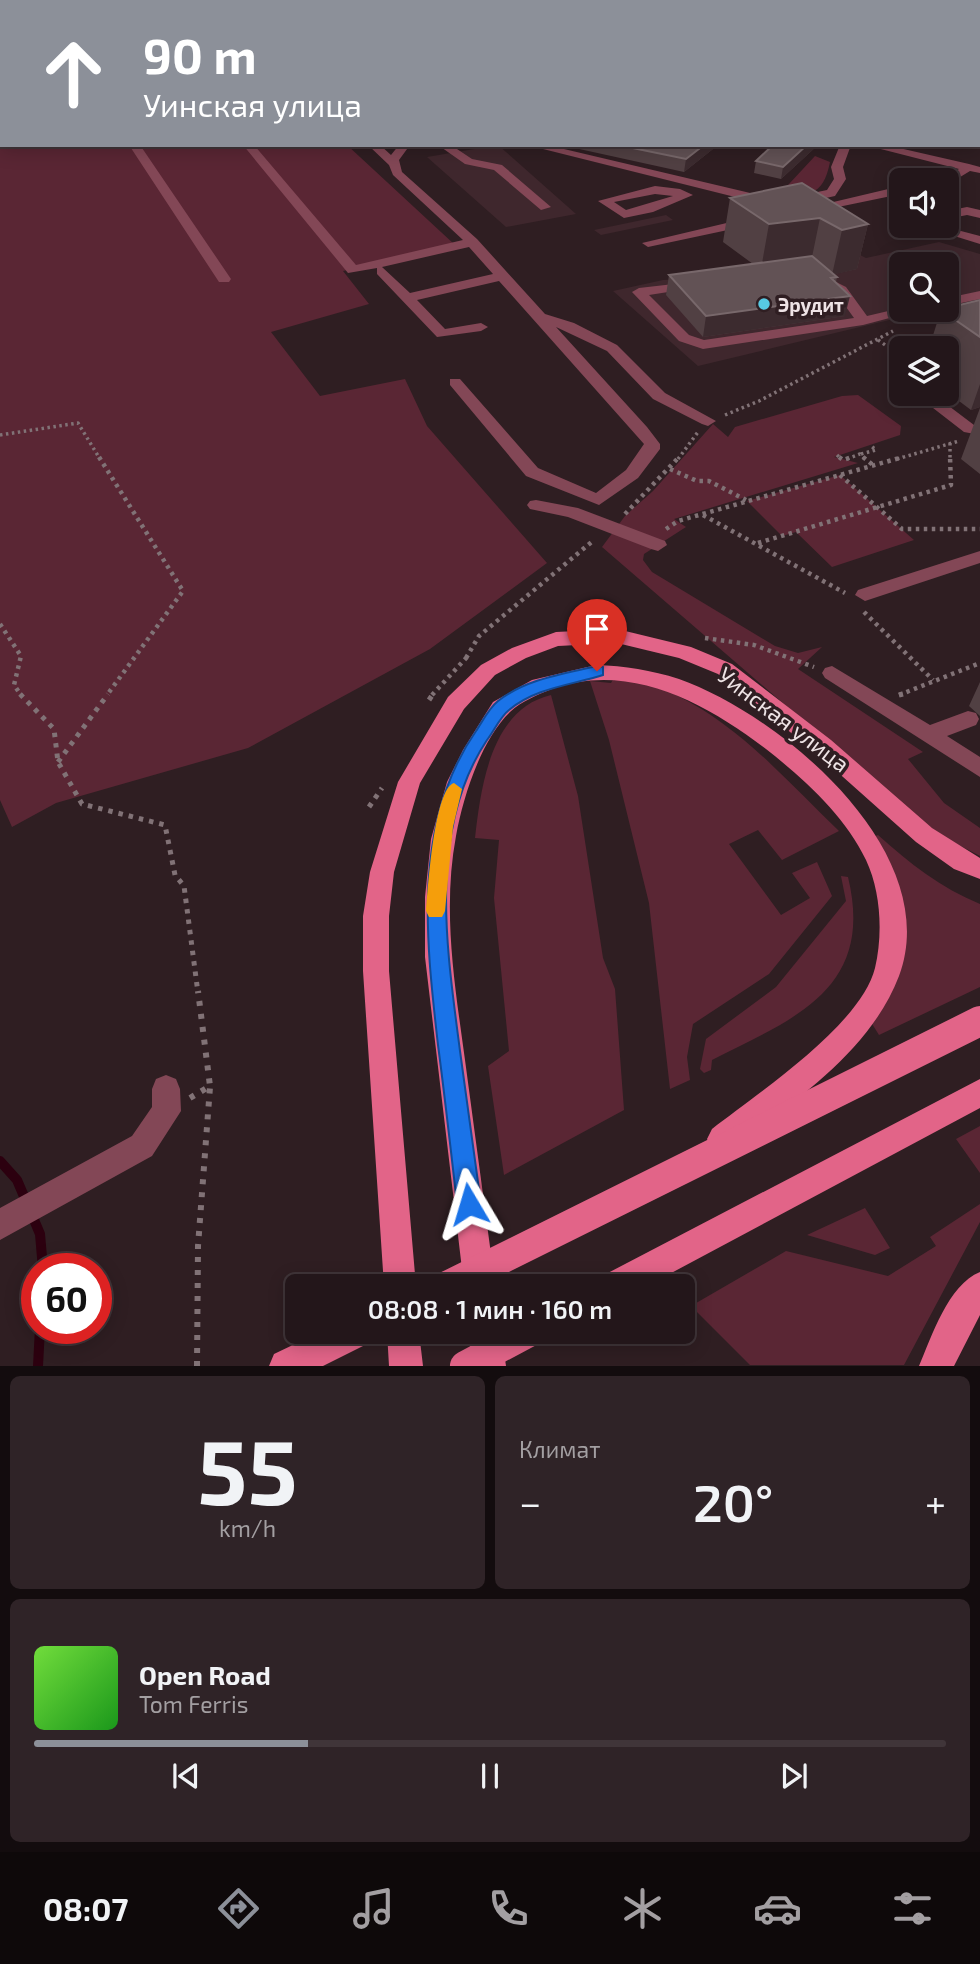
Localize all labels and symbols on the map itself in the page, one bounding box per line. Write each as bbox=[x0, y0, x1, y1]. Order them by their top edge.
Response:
place label: Эрудит bbox=[778, 293, 844, 316]
marker: Эрудит bbox=[756, 296, 772, 312]
pin bbox=[567, 599, 627, 671]
street label: Уинская улица bbox=[712, 660, 855, 778]
position arrow bbox=[432, 1167, 506, 1241]
speed limit sign: 60 bbox=[21, 1253, 112, 1344]

